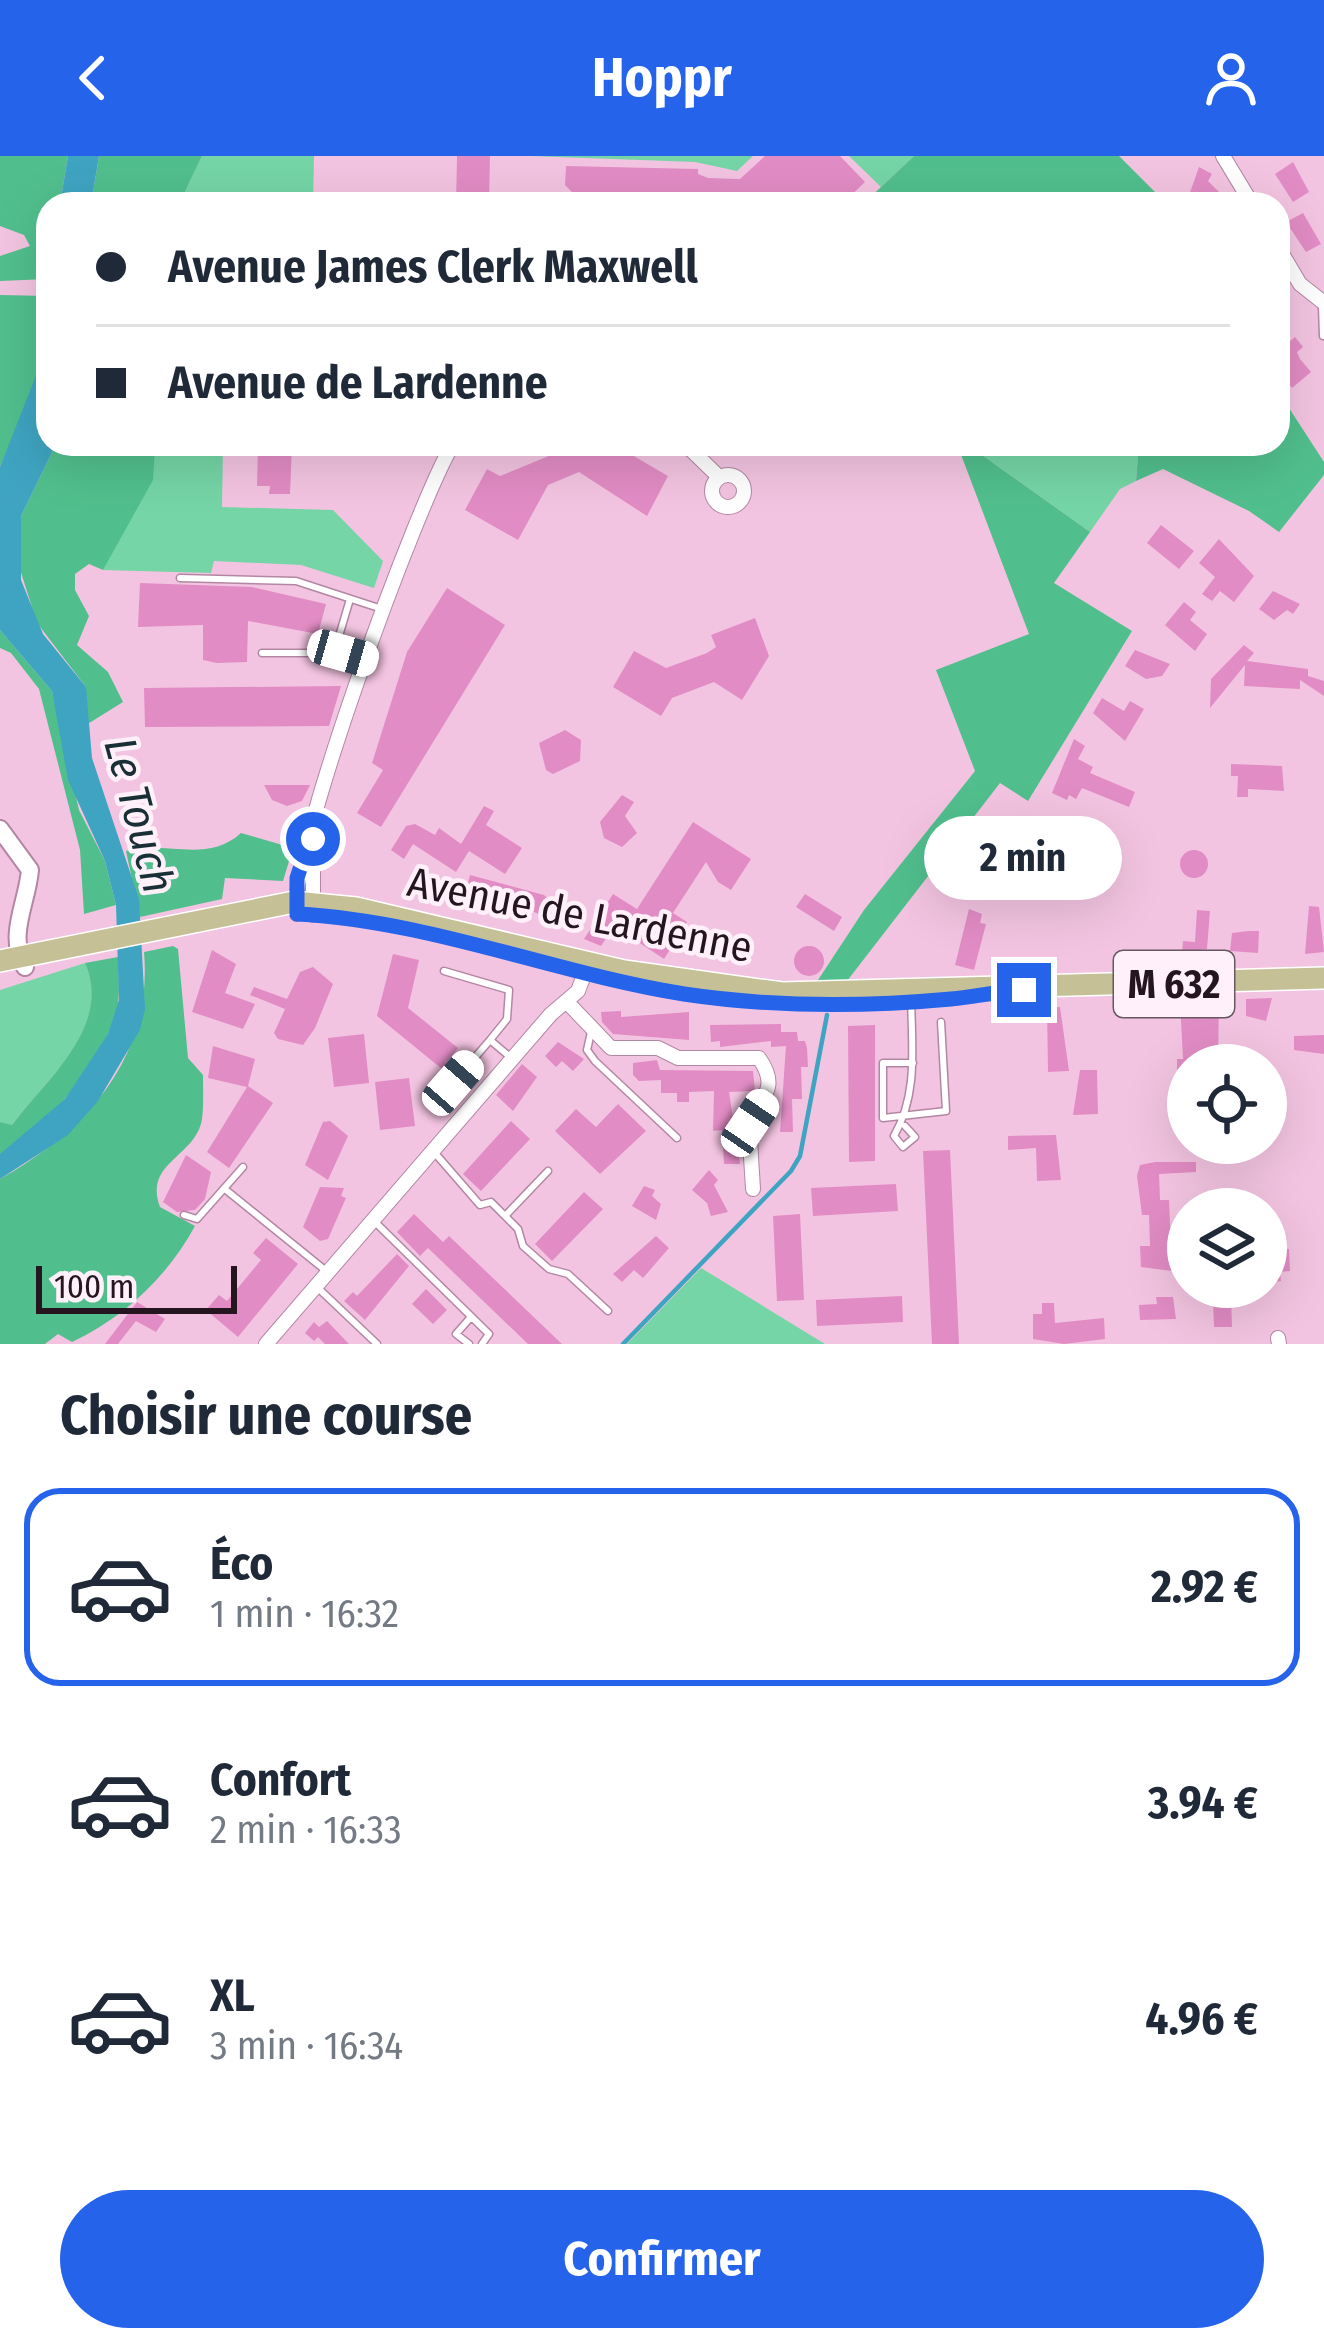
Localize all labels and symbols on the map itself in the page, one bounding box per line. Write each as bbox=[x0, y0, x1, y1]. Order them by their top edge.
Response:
car bbox=[303, 626, 383, 680]
water label: Le Touch bbox=[92, 732, 186, 899]
route start bbox=[286, 812, 340, 866]
callout: 2 min bbox=[925, 816, 1123, 900]
street label: Avenue de Lardenne bbox=[403, 857, 756, 973]
road number: M 632 bbox=[1114, 951, 1234, 1017]
route end bbox=[997, 963, 1051, 1017]
car bbox=[416, 1044, 490, 1122]
car bbox=[715, 1083, 785, 1163]
scale bar bbox=[36, 1260, 237, 1313]

